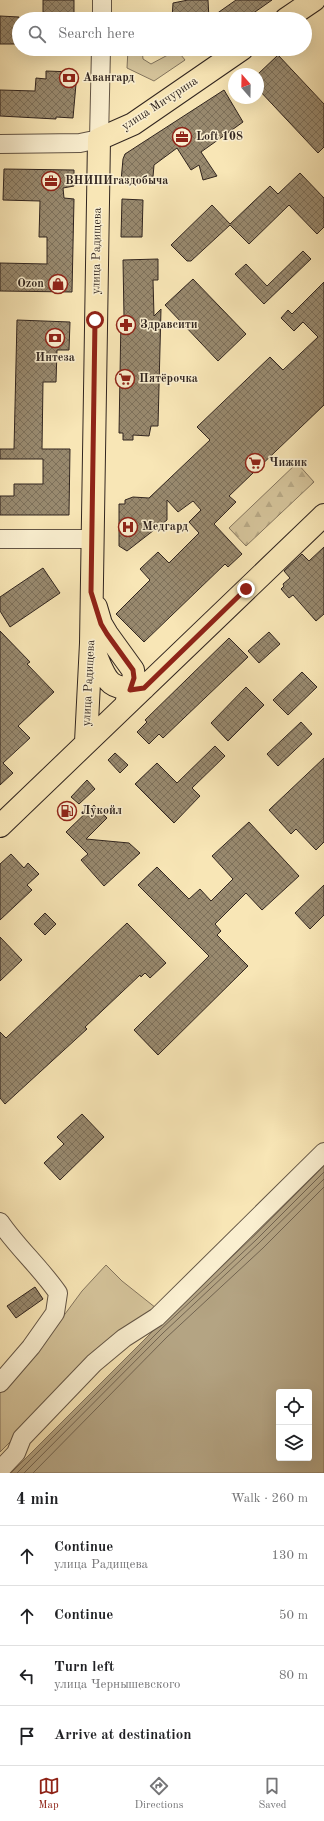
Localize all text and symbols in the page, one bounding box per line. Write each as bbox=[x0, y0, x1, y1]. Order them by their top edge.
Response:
search box bbox=[12, 12, 312, 56]
icon: search bbox=[26, 23, 48, 45]
text: Search here bbox=[58, 27, 135, 42]
bank icon: Авангард bbox=[58, 67, 80, 89]
north arrow bbox=[228, 68, 264, 104]
place label: Авангард bbox=[83, 72, 135, 84]
street label: улица Мичурина bbox=[120, 75, 200, 133]
office icon: Loft 108 bbox=[171, 126, 193, 148]
place label: Loft 108 bbox=[196, 131, 243, 143]
office icon: ВНИПИгаздобыча bbox=[40, 170, 62, 192]
place label: ВНИПИгаздобыча bbox=[65, 175, 168, 187]
street label: улица Радищева bbox=[90, 207, 104, 295]
shop icon: Ozon bbox=[47, 273, 69, 295]
place label: Ozon bbox=[17, 278, 44, 290]
route start bbox=[86, 311, 104, 329]
pharmacy icon: Здравсити bbox=[115, 314, 137, 336]
place label: Здравсити bbox=[140, 319, 198, 331]
bank icon: Интеза bbox=[44, 327, 66, 349]
place label: Интеза bbox=[35, 352, 75, 364]
supermarket icon: Пятёрочка bbox=[114, 368, 136, 390]
place label: Пятёрочка bbox=[139, 373, 198, 385]
supermarket icon: Чижик bbox=[244, 452, 266, 474]
place label: Чижик bbox=[269, 457, 308, 469]
hospital icon: Медгард bbox=[117, 516, 139, 538]
place label: Медгард bbox=[142, 521, 188, 533]
route end bbox=[237, 580, 255, 598]
street label: улица Радищева bbox=[81, 639, 97, 727]
fuel station icon: Лукойл bbox=[56, 800, 78, 822]
place label: Лукойл bbox=[81, 805, 122, 817]
map controls bbox=[276, 1389, 312, 1461]
button: locate bbox=[276, 1389, 312, 1425]
button: layers bbox=[276, 1425, 312, 1461]
text: 4 min bbox=[16, 1491, 59, 1508]
text: Walk · 260 m bbox=[231, 1492, 308, 1505]
text: Continue bbox=[54, 1540, 113, 1555]
icon: ahead bbox=[16, 1545, 38, 1567]
text: 130 m bbox=[271, 1549, 308, 1562]
text: улица Радищева bbox=[54, 1558, 148, 1571]
icon: ahead bbox=[16, 1605, 38, 1627]
text: Continue bbox=[54, 1608, 113, 1623]
text: 50 m bbox=[279, 1609, 308, 1622]
text: Turn left bbox=[54, 1660, 114, 1675]
icon: left bbox=[16, 1665, 38, 1687]
text: 80 m bbox=[279, 1669, 308, 1682]
text: улица Чернышевского bbox=[54, 1678, 180, 1691]
icon: arrive bbox=[16, 1725, 38, 1747]
text: Arrive at destination bbox=[54, 1728, 192, 1743]
tab: Map bbox=[38, 1775, 60, 1813]
tab: Directions bbox=[135, 1775, 183, 1813]
tab: Saved bbox=[258, 1775, 286, 1813]

